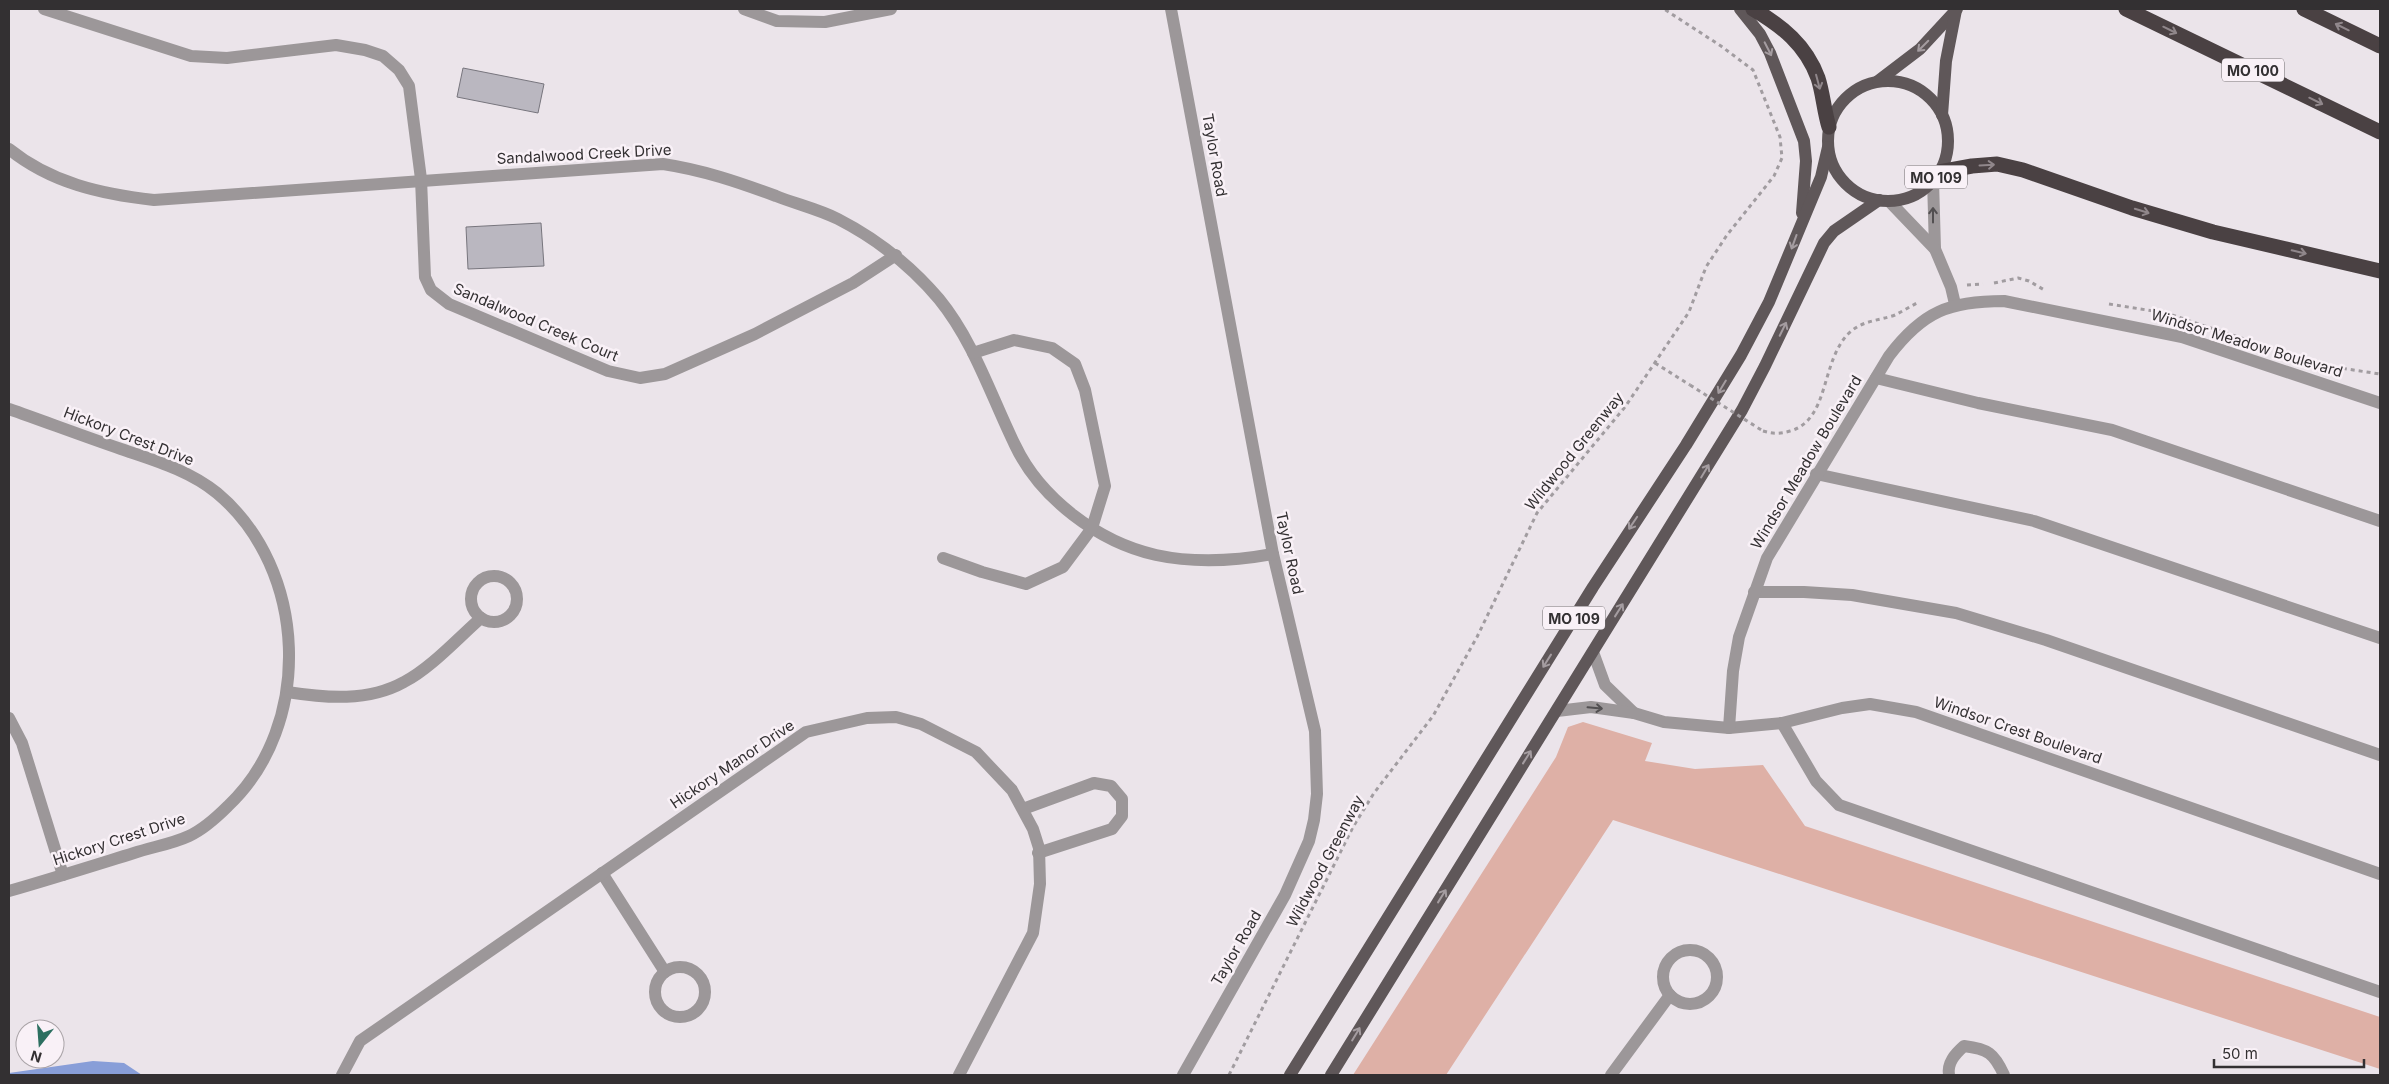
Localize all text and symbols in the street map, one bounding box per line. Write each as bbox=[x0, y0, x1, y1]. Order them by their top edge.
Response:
one-way arrow bbox=[2335, 22, 2350, 32]
one-way arrow bbox=[2162, 26, 2177, 35]
one-way arrow bbox=[1917, 40, 1929, 52]
one-way arrow bbox=[1764, 41, 1773, 56]
road number: MO 100 bbox=[2222, 58, 2284, 82]
one-way arrow bbox=[1814, 73, 1823, 89]
one-way arrow bbox=[2308, 97, 2323, 106]
street label: Taylor Road bbox=[1198, 112, 1232, 198]
street label: Sandalwood Creek Drive bbox=[496, 140, 672, 168]
one-way arrow bbox=[1979, 160, 1995, 169]
road number: MO 109 bbox=[1905, 166, 1967, 188]
one-way arrow bbox=[2134, 206, 2150, 216]
one-way arrow bbox=[1928, 207, 1938, 223]
one-way arrow bbox=[1789, 234, 1798, 249]
one-way arrow bbox=[2291, 248, 2307, 257]
street label: Sandalwood Creek Court bbox=[451, 279, 621, 365]
street label: Windsor Meadow Boulevard bbox=[2149, 305, 2345, 381]
one-way arrow bbox=[1779, 322, 1789, 337]
street label: Windsor Meadow Boulevard bbox=[1746, 372, 1866, 552]
one-way arrow bbox=[1716, 380, 1726, 394]
street label: Wildwood Greenway bbox=[1521, 388, 1628, 514]
street label: Hickory Crest Drive bbox=[61, 402, 197, 470]
one-way arrow bbox=[1700, 465, 1710, 479]
street label: Taylor Road bbox=[1272, 510, 1308, 596]
one-way arrow bbox=[1628, 516, 1638, 530]
one-way arrow bbox=[1615, 603, 1625, 617]
road number: MO 109 bbox=[1543, 606, 1605, 630]
one-way arrow bbox=[1542, 654, 1552, 668]
street label: Windsor Crest Boulevard bbox=[1931, 692, 2105, 768]
one-way arrow bbox=[1587, 703, 1603, 713]
street label: Hickory Manor Drive bbox=[666, 715, 798, 813]
one-way arrow bbox=[1523, 751, 1533, 765]
street label: Wildwood Greenway bbox=[1282, 791, 1368, 930]
street label: Hickory Crest Drive bbox=[50, 809, 188, 869]
one-way arrow bbox=[1437, 889, 1447, 903]
street label: Taylor Road bbox=[1207, 907, 1265, 989]
north arrow bbox=[15, 1019, 65, 1069]
one-way arrow bbox=[1352, 1027, 1362, 1041]
scale bar bbox=[2214, 1036, 2364, 1068]
text: 50 m bbox=[2222, 1044, 2258, 1063]
text: N bbox=[28, 1047, 44, 1067]

